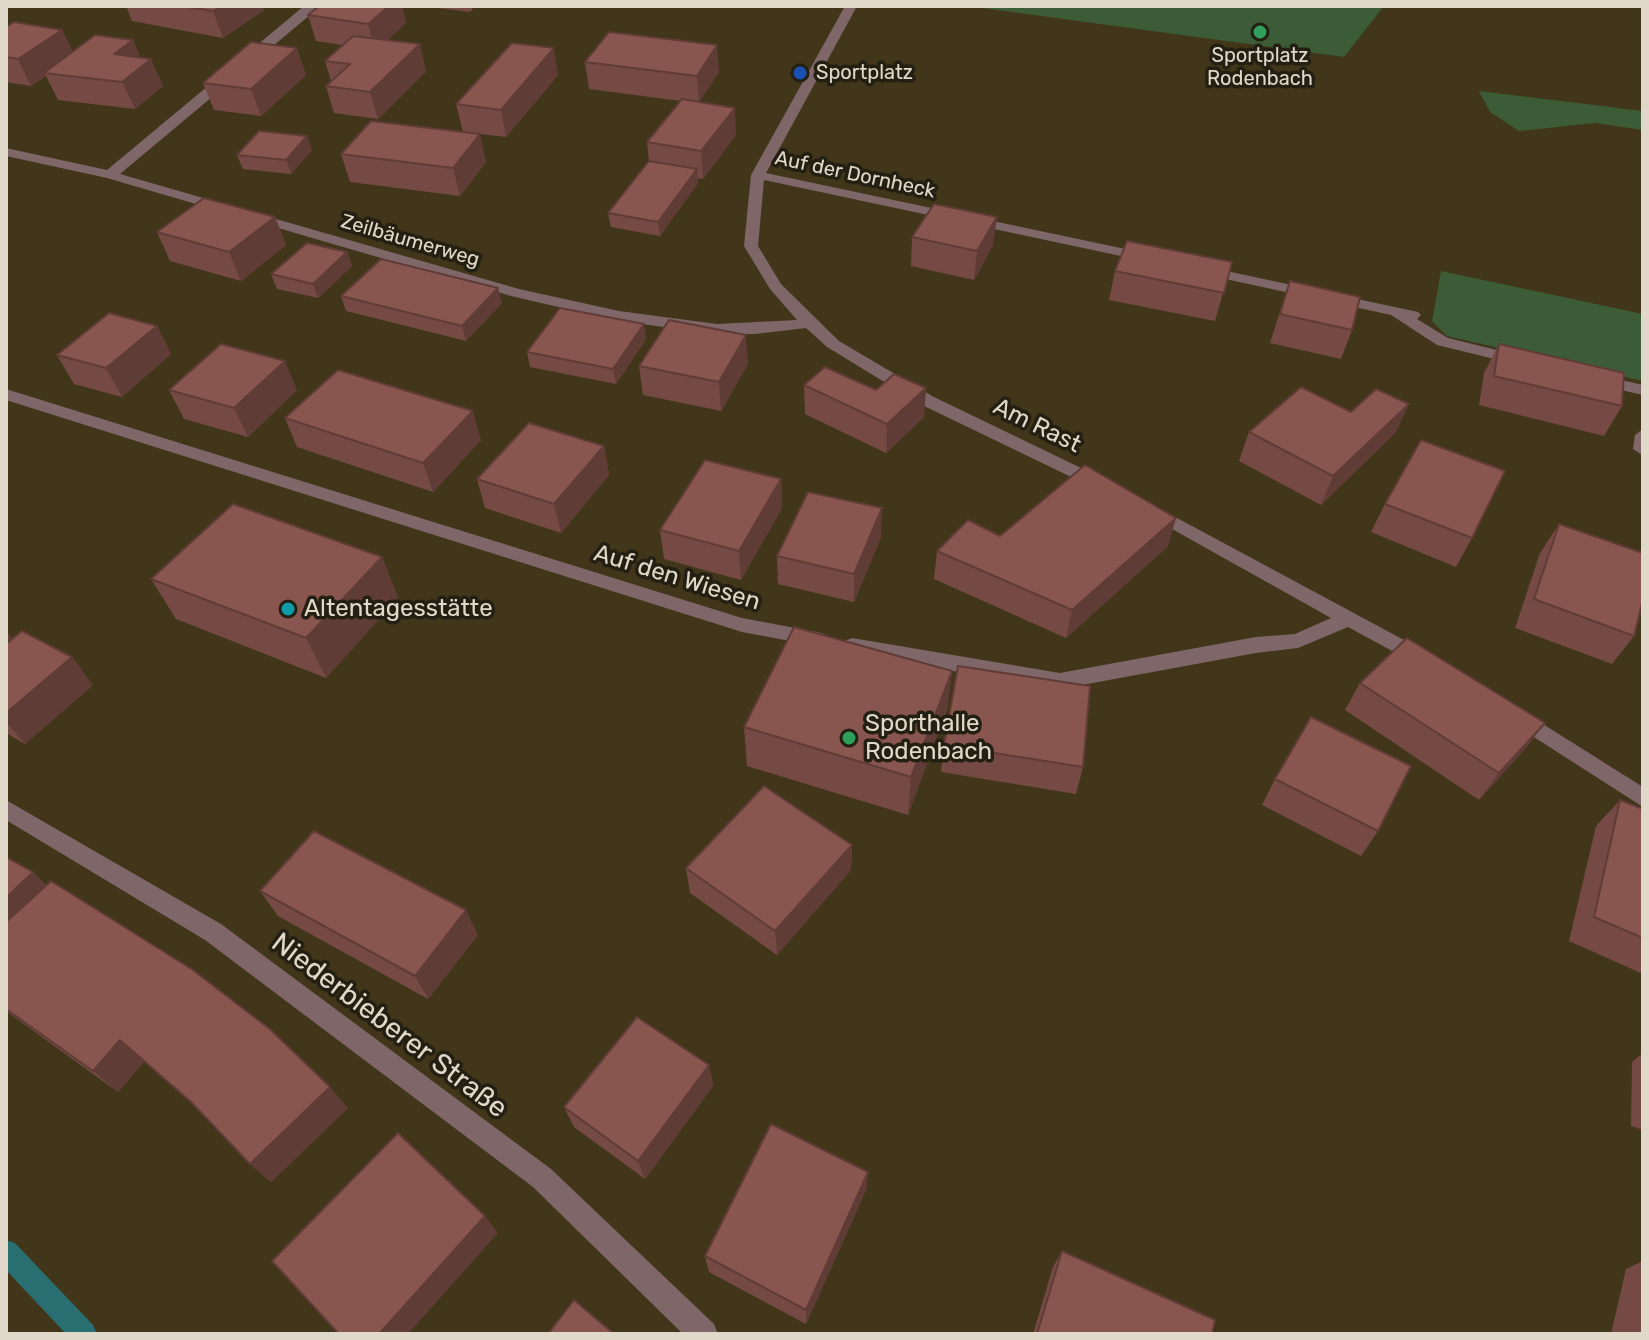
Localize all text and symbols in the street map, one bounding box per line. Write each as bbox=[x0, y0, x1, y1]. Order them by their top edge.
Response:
marker: Sportplatz Rodenbach bbox=[1251, 23, 1269, 41]
place label: Sportplatz Rodenbach bbox=[1207, 44, 1313, 91]
place label: Sportplatz bbox=[816, 61, 913, 85]
marker: Sportplatz bbox=[791, 64, 809, 82]
street label: Auf der Dornheck bbox=[773, 146, 937, 204]
street label: Zeilbäumerweg bbox=[338, 210, 482, 272]
street label: Am Rast bbox=[989, 392, 1085, 460]
street label: Auf den Wiesen bbox=[590, 539, 764, 617]
place label: Altentagesstätte bbox=[304, 595, 493, 623]
marker: Altentagesstätte bbox=[279, 600, 297, 618]
place label: Sporthalle Rodenbach bbox=[865, 710, 992, 766]
marker: Sporthalle Rodenbach bbox=[840, 729, 858, 747]
street label: Niederbieberer Straße bbox=[265, 926, 513, 1126]

